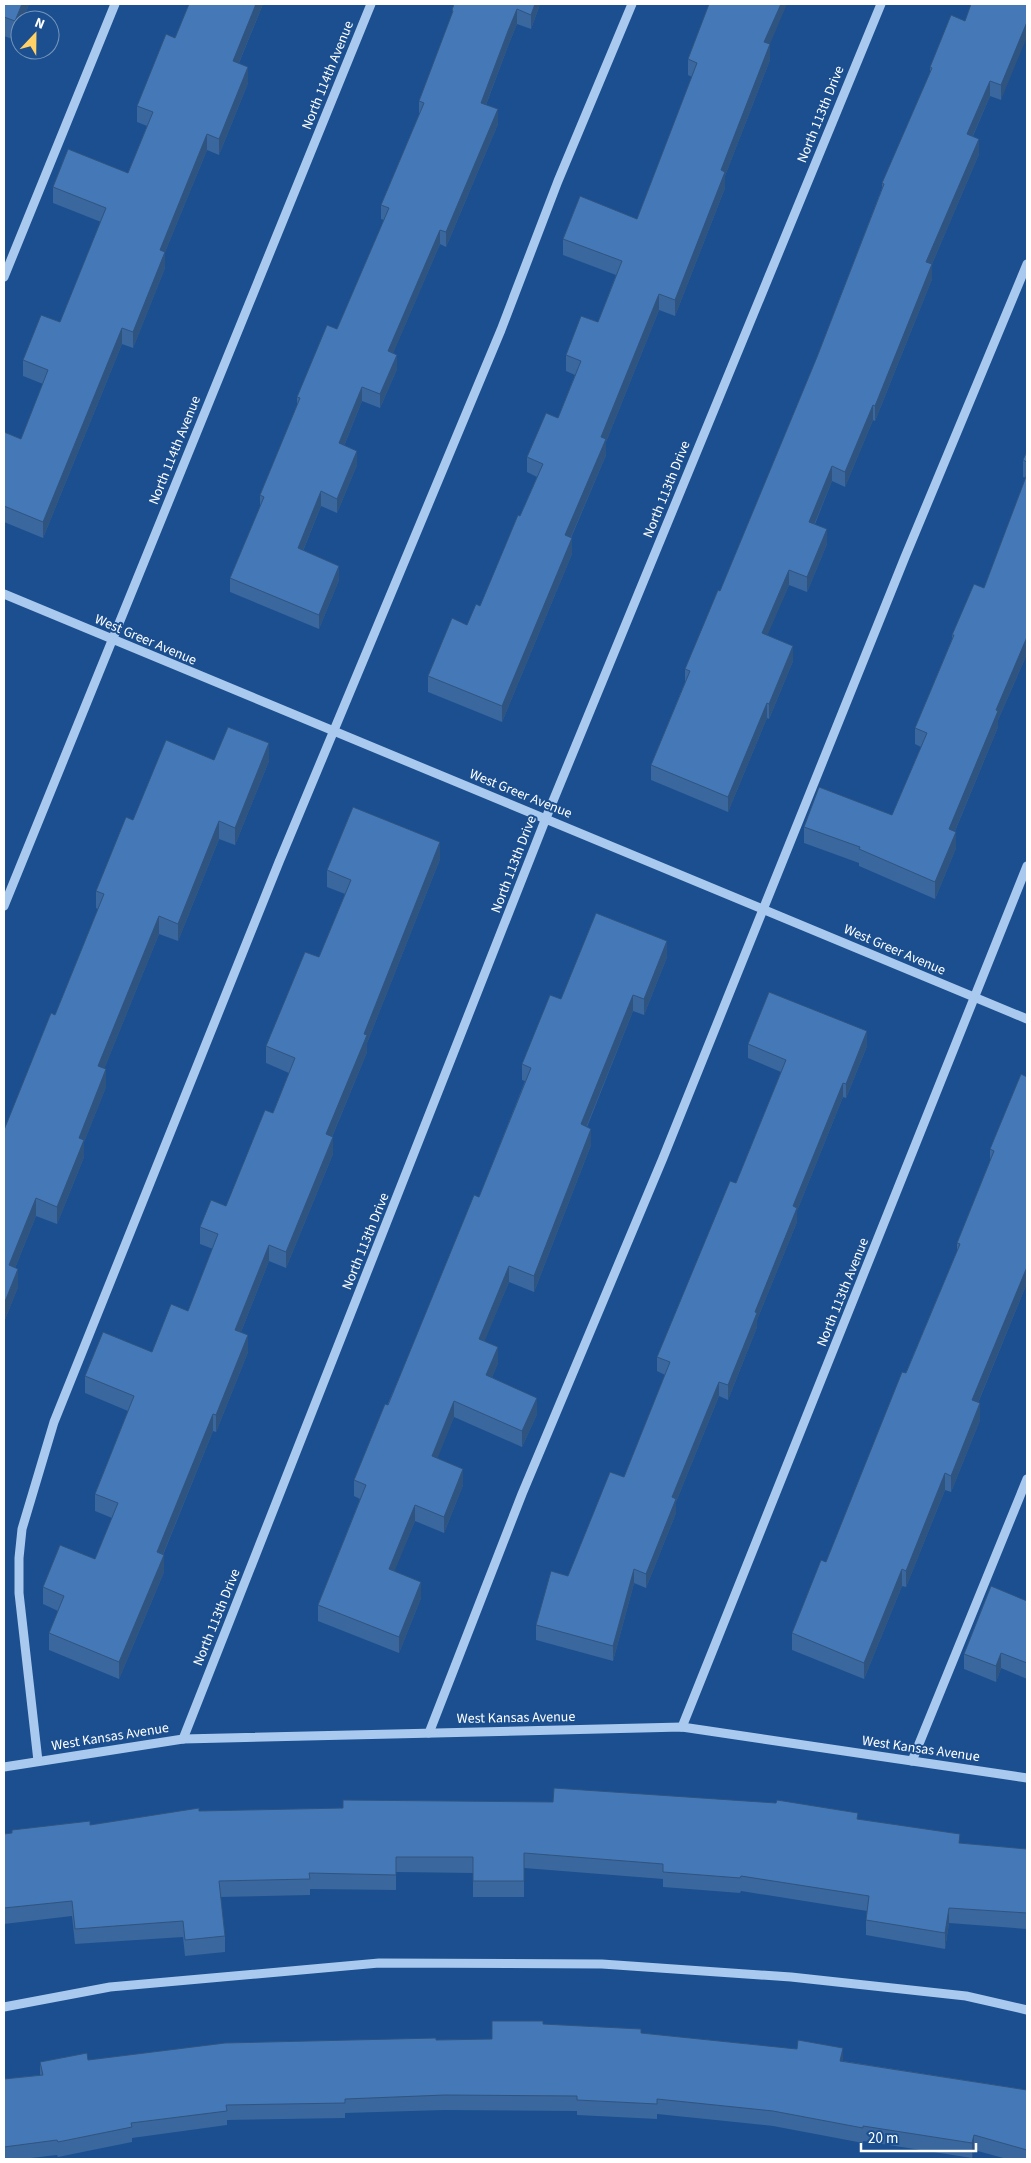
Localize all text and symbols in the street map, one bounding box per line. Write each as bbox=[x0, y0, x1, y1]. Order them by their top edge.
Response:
north arrow bbox=[10, 10, 60, 60]
text: N bbox=[31, 13, 48, 35]
street label: North 114th Avenue bbox=[297, 18, 359, 133]
street label: North 113th Drive bbox=[792, 63, 850, 166]
street label: North 114th Avenue bbox=[144, 393, 206, 508]
street label: North 113th Drive bbox=[638, 438, 696, 541]
street label: West Greer Avenue bbox=[91, 609, 200, 670]
street label: West Greer Avenue bbox=[466, 764, 575, 824]
street label: North 113th Drive bbox=[486, 813, 542, 916]
street label: West Greer Avenue bbox=[840, 919, 949, 980]
street label: North 113th Drive bbox=[337, 1190, 395, 1293]
street label: North 113th Avenue bbox=[812, 1235, 874, 1350]
street label: North 113th Drive bbox=[188, 1566, 246, 1669]
street label: West Kansas Avenue bbox=[457, 1707, 576, 1729]
street label: West Kansas Avenue bbox=[50, 1718, 170, 1756]
street label: West Kansas Avenue bbox=[861, 1731, 981, 1767]
scale bar bbox=[861, 2120, 976, 2152]
text: 20 m bbox=[868, 2128, 898, 2149]

